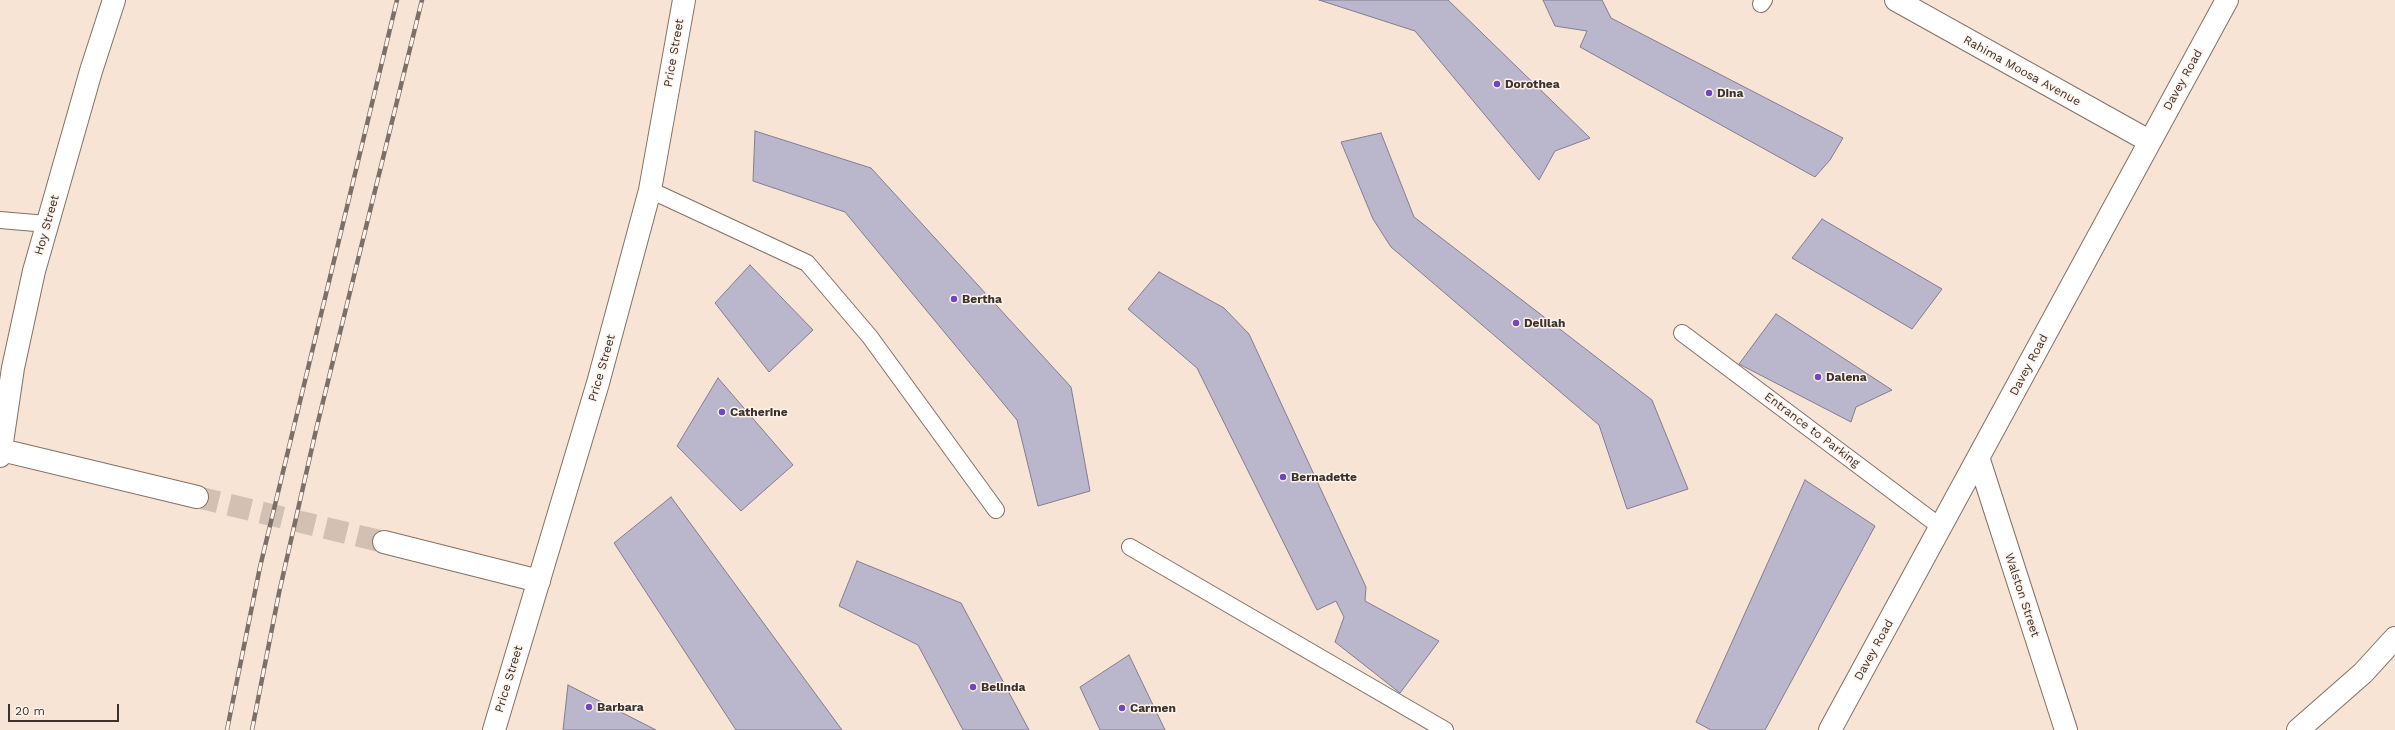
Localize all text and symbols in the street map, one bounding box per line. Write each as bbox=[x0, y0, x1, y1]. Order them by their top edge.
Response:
street label: Price Street bbox=[661, 18, 687, 88]
street label: Rahima Moosa Avenue bbox=[1961, 33, 2083, 109]
street label: Davey Road bbox=[2160, 47, 2206, 113]
place label: Dorothea bbox=[1505, 77, 1560, 91]
marker: Dorothea bbox=[1492, 79, 1502, 89]
place label: Dina bbox=[1717, 86, 1743, 100]
marker: Dina bbox=[1704, 88, 1714, 98]
street label: Hoy Street bbox=[32, 193, 62, 257]
place label: Bertha bbox=[962, 292, 1002, 306]
marker: Bertha bbox=[949, 294, 959, 304]
place label: Delilah bbox=[1524, 316, 1565, 330]
marker: Delilah bbox=[1511, 318, 1521, 328]
street label: Davey Road bbox=[2007, 332, 2051, 398]
street label: Price Street bbox=[586, 333, 618, 403]
place label: Dalena bbox=[1826, 370, 1867, 384]
marker: Dalena bbox=[1813, 372, 1823, 382]
street label: Entrance to Parking bbox=[1761, 389, 1863, 471]
place label: Catherine bbox=[730, 405, 788, 419]
marker: Catherine bbox=[717, 407, 727, 417]
place label: Bernadette bbox=[1291, 470, 1357, 484]
marker: Bernadette bbox=[1278, 472, 1288, 482]
street label: Walston Street bbox=[2002, 551, 2042, 639]
street label: Davey Road bbox=[1851, 617, 1897, 683]
street label: Price Street bbox=[492, 644, 526, 714]
place label: Belinda bbox=[981, 680, 1025, 694]
marker: Belinda bbox=[968, 682, 978, 692]
scale bar bbox=[10, 696, 121, 722]
place label: Barbara bbox=[597, 700, 644, 714]
place label: Carmen bbox=[1130, 701, 1176, 715]
marker: Barbara bbox=[584, 702, 594, 712]
marker: Carmen bbox=[1117, 703, 1127, 713]
text: 20 m bbox=[15, 704, 45, 718]

